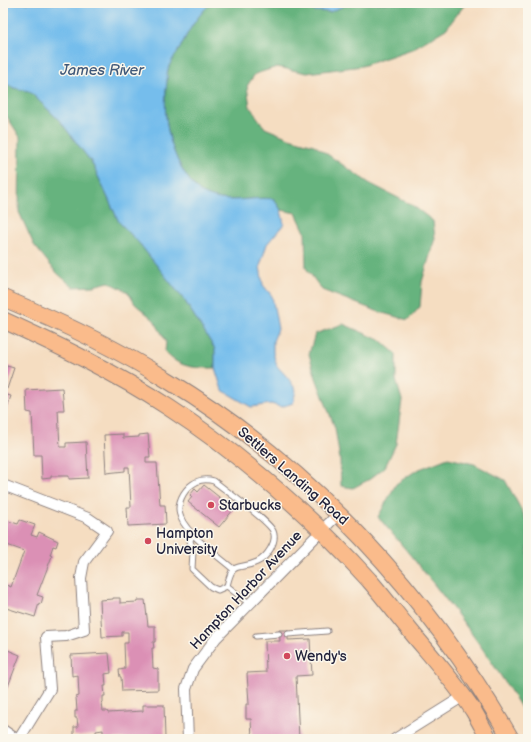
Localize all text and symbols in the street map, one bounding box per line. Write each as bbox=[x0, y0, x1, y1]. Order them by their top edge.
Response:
water label: James River bbox=[59, 61, 145, 80]
street label: Settlers Landing Road bbox=[234, 423, 352, 529]
place label: Starbucks bbox=[219, 497, 281, 514]
marker: Starbucks bbox=[206, 500, 216, 510]
place label: Hampton University bbox=[156, 525, 218, 558]
street label: Hampton Harbor Avenue bbox=[187, 527, 305, 653]
marker: Hampton University bbox=[143, 536, 153, 546]
place label: Wendy's bbox=[295, 648, 347, 665]
marker: Wendy's bbox=[282, 651, 292, 661]

